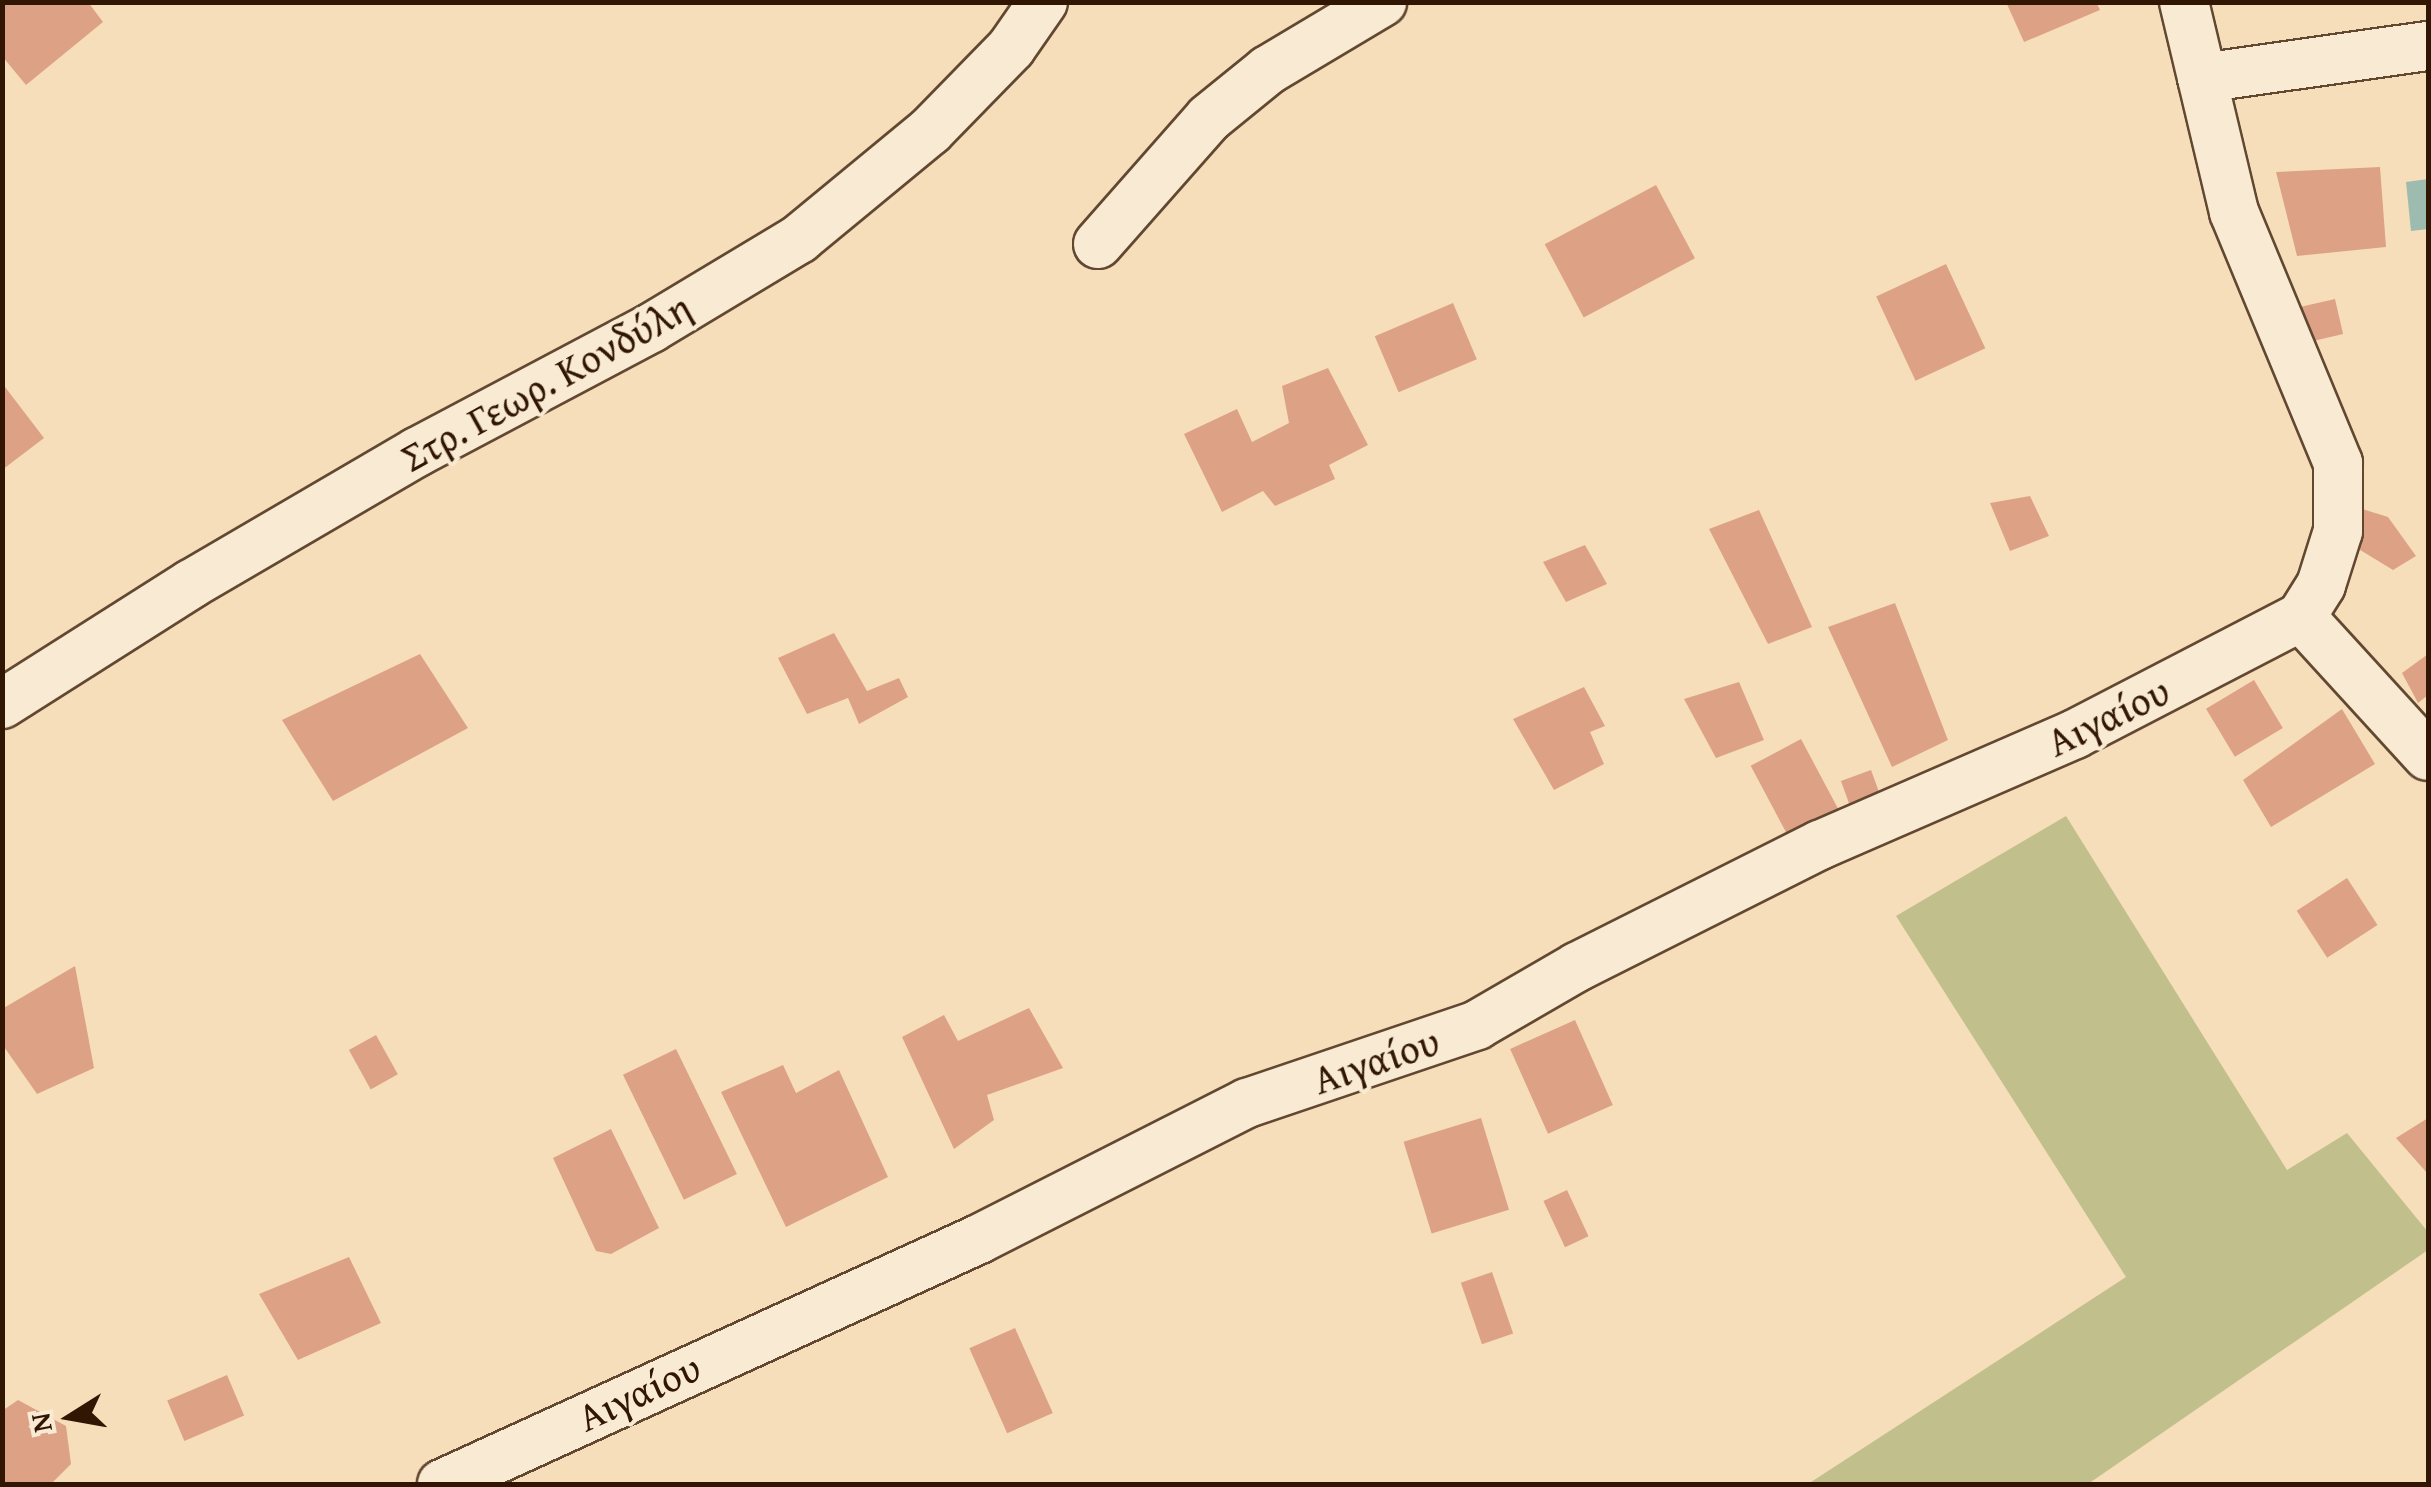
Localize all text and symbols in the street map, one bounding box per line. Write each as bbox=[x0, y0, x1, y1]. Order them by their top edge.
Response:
street label: Στρ. Γεωρ. Κονδύλη bbox=[393, 282, 699, 482]
street label: Αιγαίου bbox=[2039, 666, 2177, 766]
street label: Αιγαίου bbox=[1307, 1016, 1445, 1104]
street label: Αιγαίου bbox=[570, 1343, 708, 1441]
north arrow bbox=[20, 1367, 120, 1467]
text: N bbox=[18, 1410, 62, 1436]

